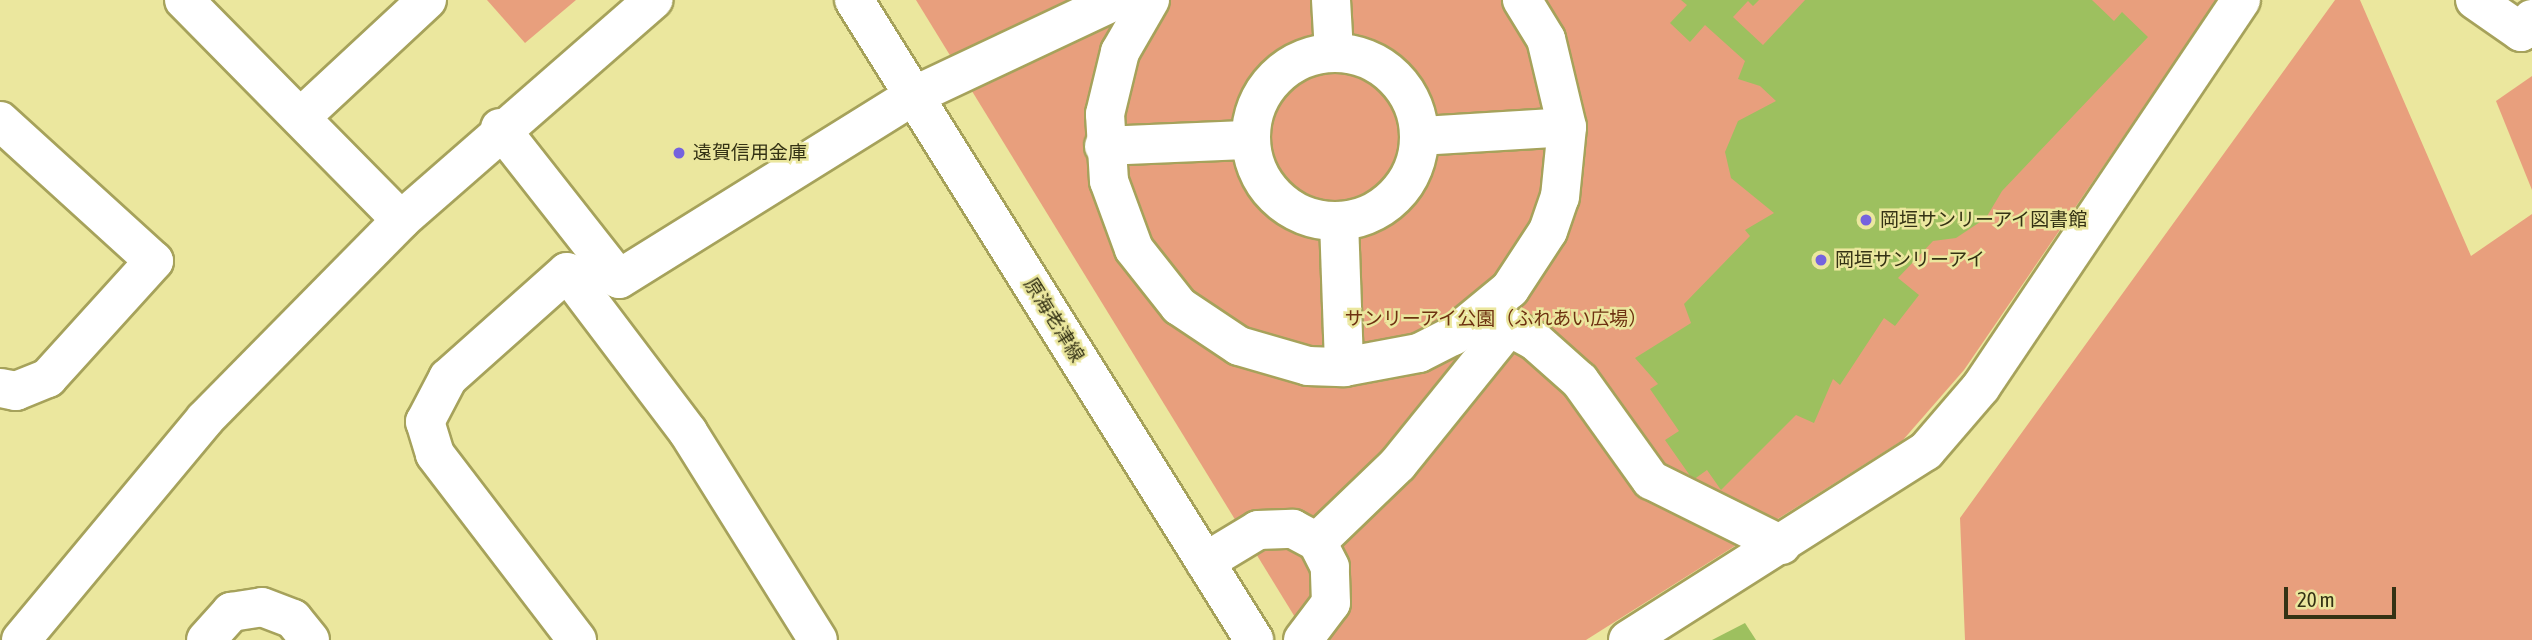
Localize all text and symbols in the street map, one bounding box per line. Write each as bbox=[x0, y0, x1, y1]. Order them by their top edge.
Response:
place label: 遠賀信用金庫 bbox=[693, 142, 807, 164]
marker: 遠賀信用金庫 bbox=[671, 145, 687, 161]
place label: 岡垣サンリーアイ図書館 bbox=[1880, 209, 2089, 231]
marker: 岡垣サンリーアイ図書館 bbox=[1858, 212, 1874, 228]
place label: 岡垣サンリーアイ bbox=[1835, 249, 1987, 271]
marker: 岡垣サンリーアイ bbox=[1813, 252, 1829, 268]
street label: 原海老津線 bbox=[1019, 274, 1089, 366]
park label: サンリーアイ公園（ふれあい広場） bbox=[1344, 308, 1648, 330]
scale bar bbox=[2287, 574, 2399, 618]
text: 20 m bbox=[2297, 587, 2335, 611]

